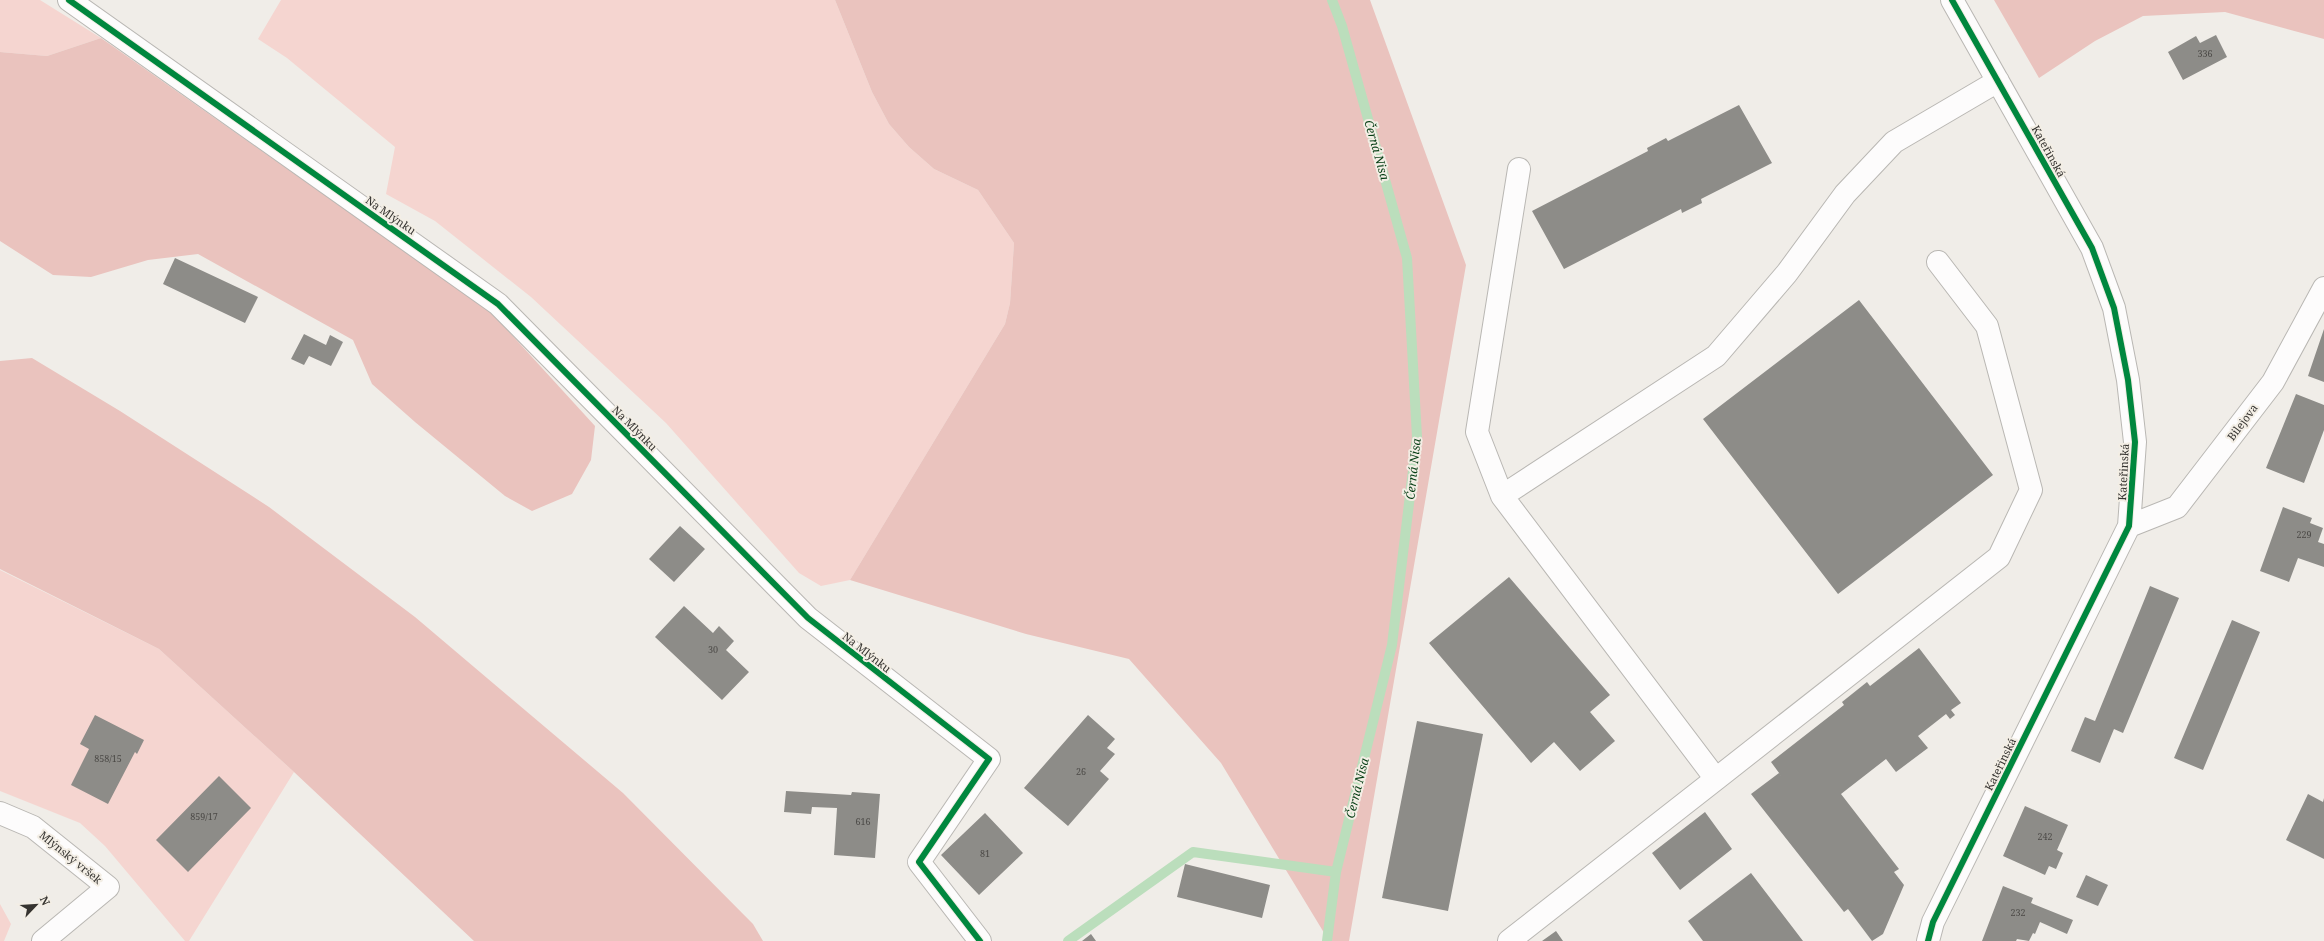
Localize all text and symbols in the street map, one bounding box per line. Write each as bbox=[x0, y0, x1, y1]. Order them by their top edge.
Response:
house number: 336 bbox=[2197, 47, 2213, 60]
water label: Černá Nisa bbox=[1360, 118, 1394, 182]
street label: Kateřinská bbox=[2029, 122, 2069, 180]
street label: Na Mlýnku bbox=[363, 192, 419, 238]
street label: Bilejova bbox=[2223, 401, 2261, 443]
street label: Na Mlýnku bbox=[609, 402, 661, 454]
water label: Černá Nisa bbox=[1401, 437, 1425, 501]
street label: Kateřinská bbox=[2114, 443, 2132, 501]
house number: 229 bbox=[2296, 528, 2312, 541]
street label: Na Mlýnku bbox=[840, 628, 894, 676]
house number: 30 bbox=[708, 643, 718, 656]
street label: Kateřinská bbox=[1981, 735, 2019, 793]
house number: 858/15 bbox=[94, 752, 122, 765]
water label: Černá Nisa bbox=[1341, 756, 1373, 820]
house number: 26 bbox=[1076, 765, 1086, 778]
house number: 859/17 bbox=[190, 810, 218, 823]
house number: 616 bbox=[855, 815, 871, 828]
street label: Mlýnský vršek bbox=[37, 827, 106, 887]
house number: 242 bbox=[2037, 830, 2053, 843]
house number: 81 bbox=[980, 847, 990, 860]
north arrow bbox=[16, 885, 56, 925]
text: N bbox=[37, 893, 54, 908]
house number: 232 bbox=[2010, 906, 2026, 919]

